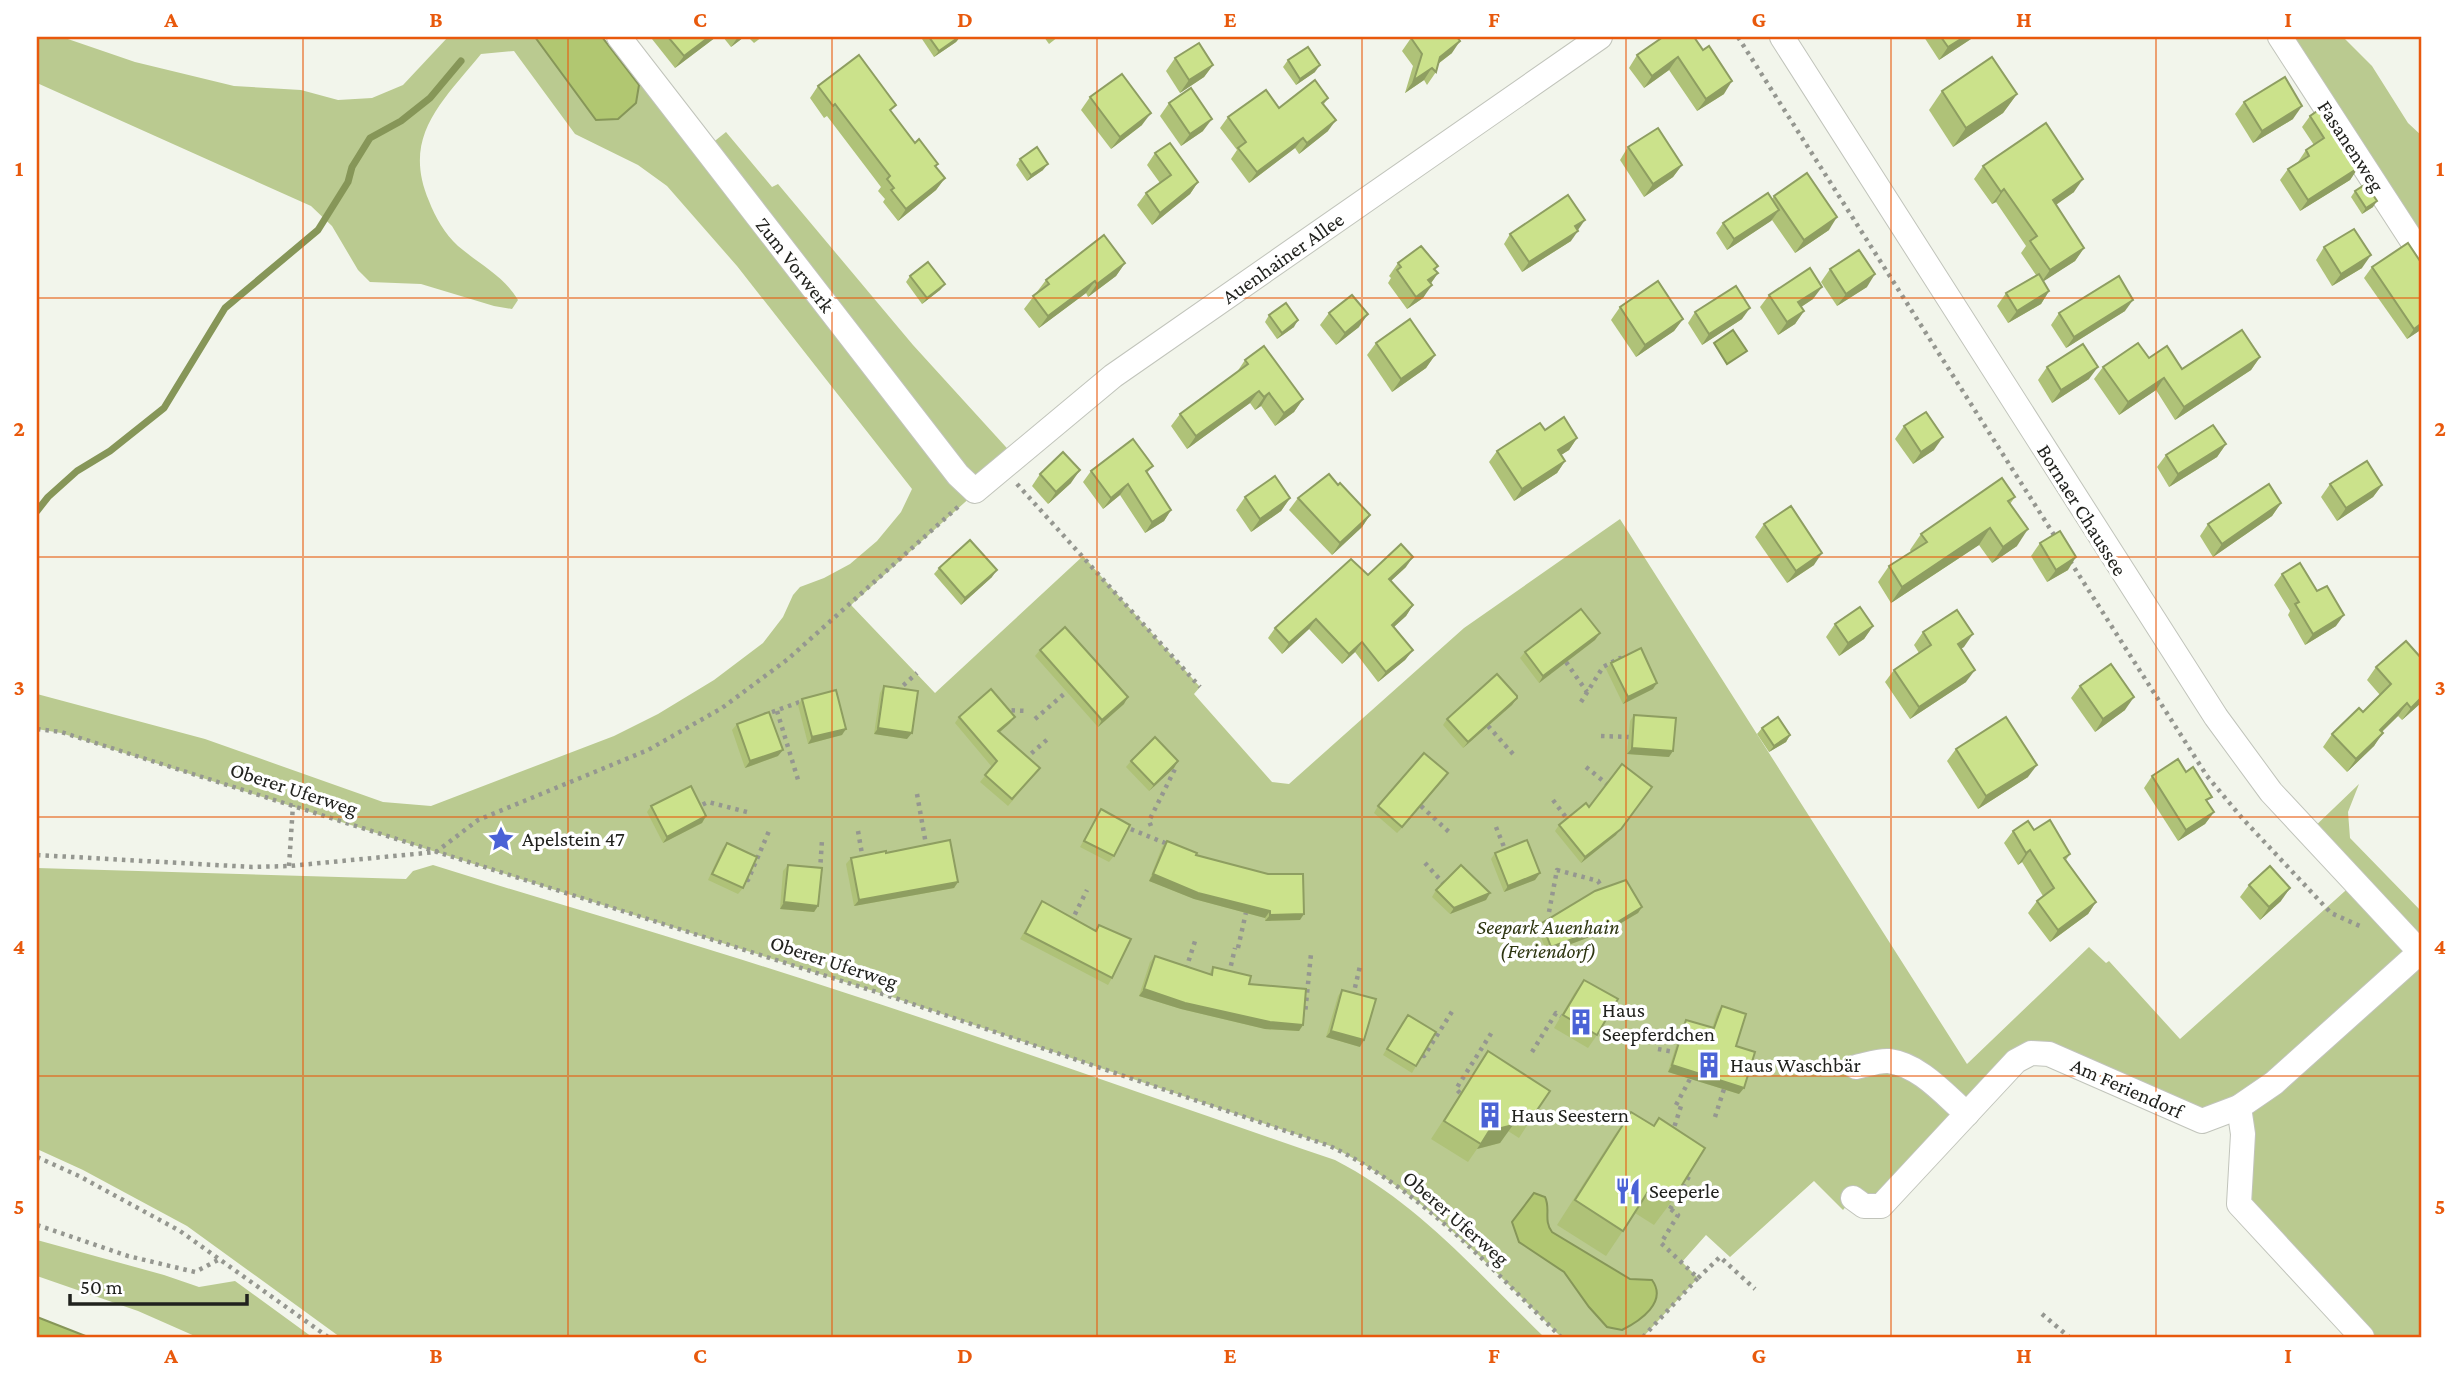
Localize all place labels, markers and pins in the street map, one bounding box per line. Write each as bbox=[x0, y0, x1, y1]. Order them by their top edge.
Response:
place icon: Apelstein 47 bbox=[486, 824, 516, 854]
place label: Apelstein 47 bbox=[522, 827, 625, 851]
place label: Haus Seepferdchen bbox=[1602, 998, 1715, 1046]
building icon: Haus Seepferdchen bbox=[1566, 1007, 1596, 1037]
building icon: Haus Waschbär bbox=[1694, 1050, 1724, 1080]
place label: Haus Waschbär bbox=[1730, 1053, 1862, 1077]
building icon: Haus Seestern bbox=[1475, 1100, 1505, 1130]
place label: Haus Seestern bbox=[1511, 1103, 1629, 1127]
restaurant icon: Seeperle bbox=[1613, 1176, 1643, 1206]
place label: Seeperle bbox=[1649, 1179, 1720, 1203]

